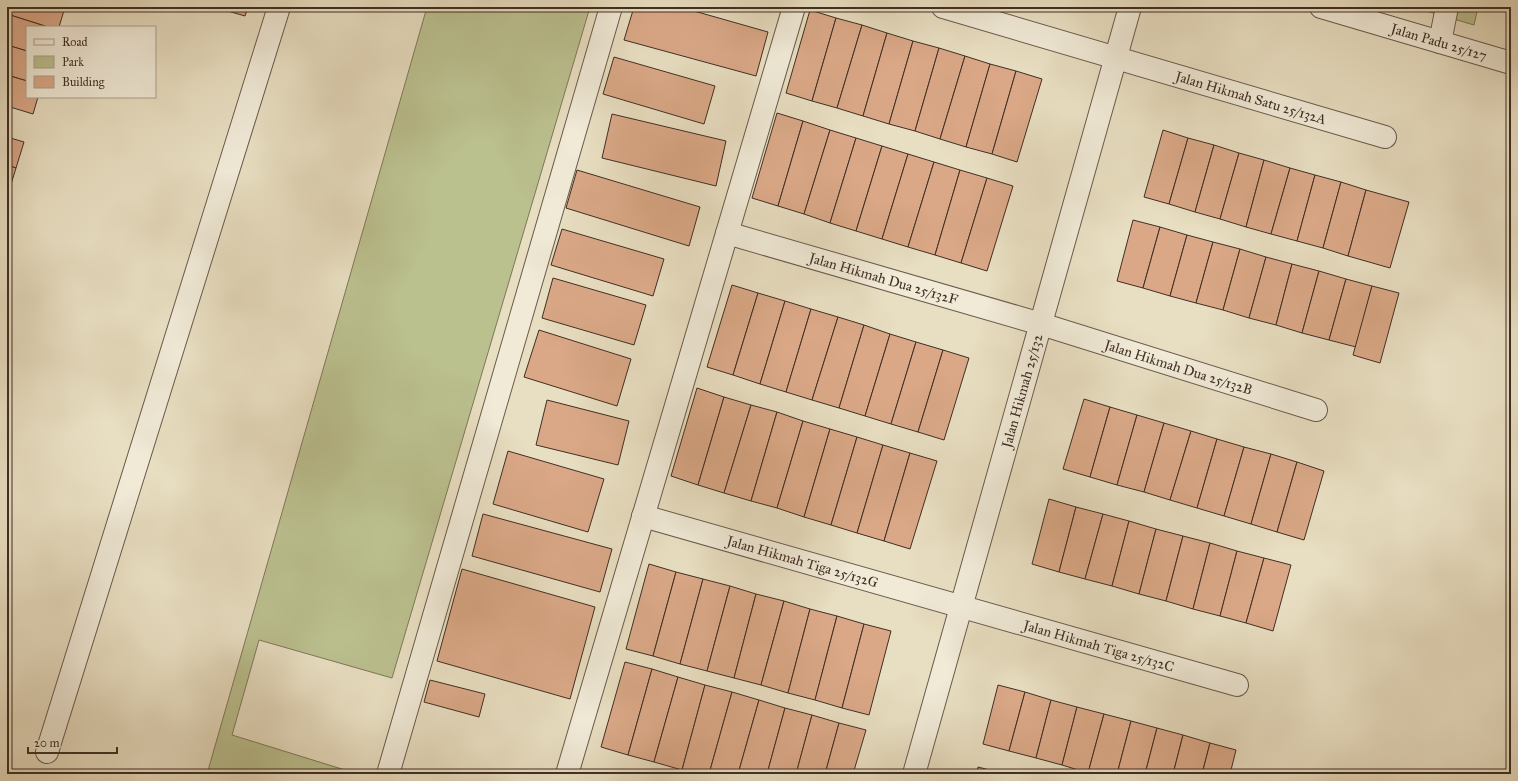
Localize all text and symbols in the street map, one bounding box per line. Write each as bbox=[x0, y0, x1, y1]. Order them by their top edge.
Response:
street label: Jalan Padu 25/127 bbox=[1387, 19, 1489, 64]
legend bbox=[26, 26, 156, 98]
text: Road bbox=[62, 35, 88, 49]
text: Park bbox=[62, 55, 84, 69]
street label: Jalan Hikmah Satu 25/132A bbox=[1171, 67, 1329, 128]
text: Building bbox=[62, 75, 105, 90]
street label: Jalan Hikmah Dua 25/132F bbox=[805, 248, 960, 308]
street label: Jalan Hikmah 25/132 bbox=[997, 332, 1046, 452]
street label: Jalan Hikmah Dua 25/132B bbox=[1100, 335, 1255, 398]
street label: Jalan Hikmah Tiga 25/132G bbox=[723, 531, 880, 591]
street label: Jalan Hikmah Tiga 25/132C bbox=[1019, 616, 1176, 675]
scale bar bbox=[28, 729, 117, 755]
text: 20 m bbox=[34, 736, 60, 750]

